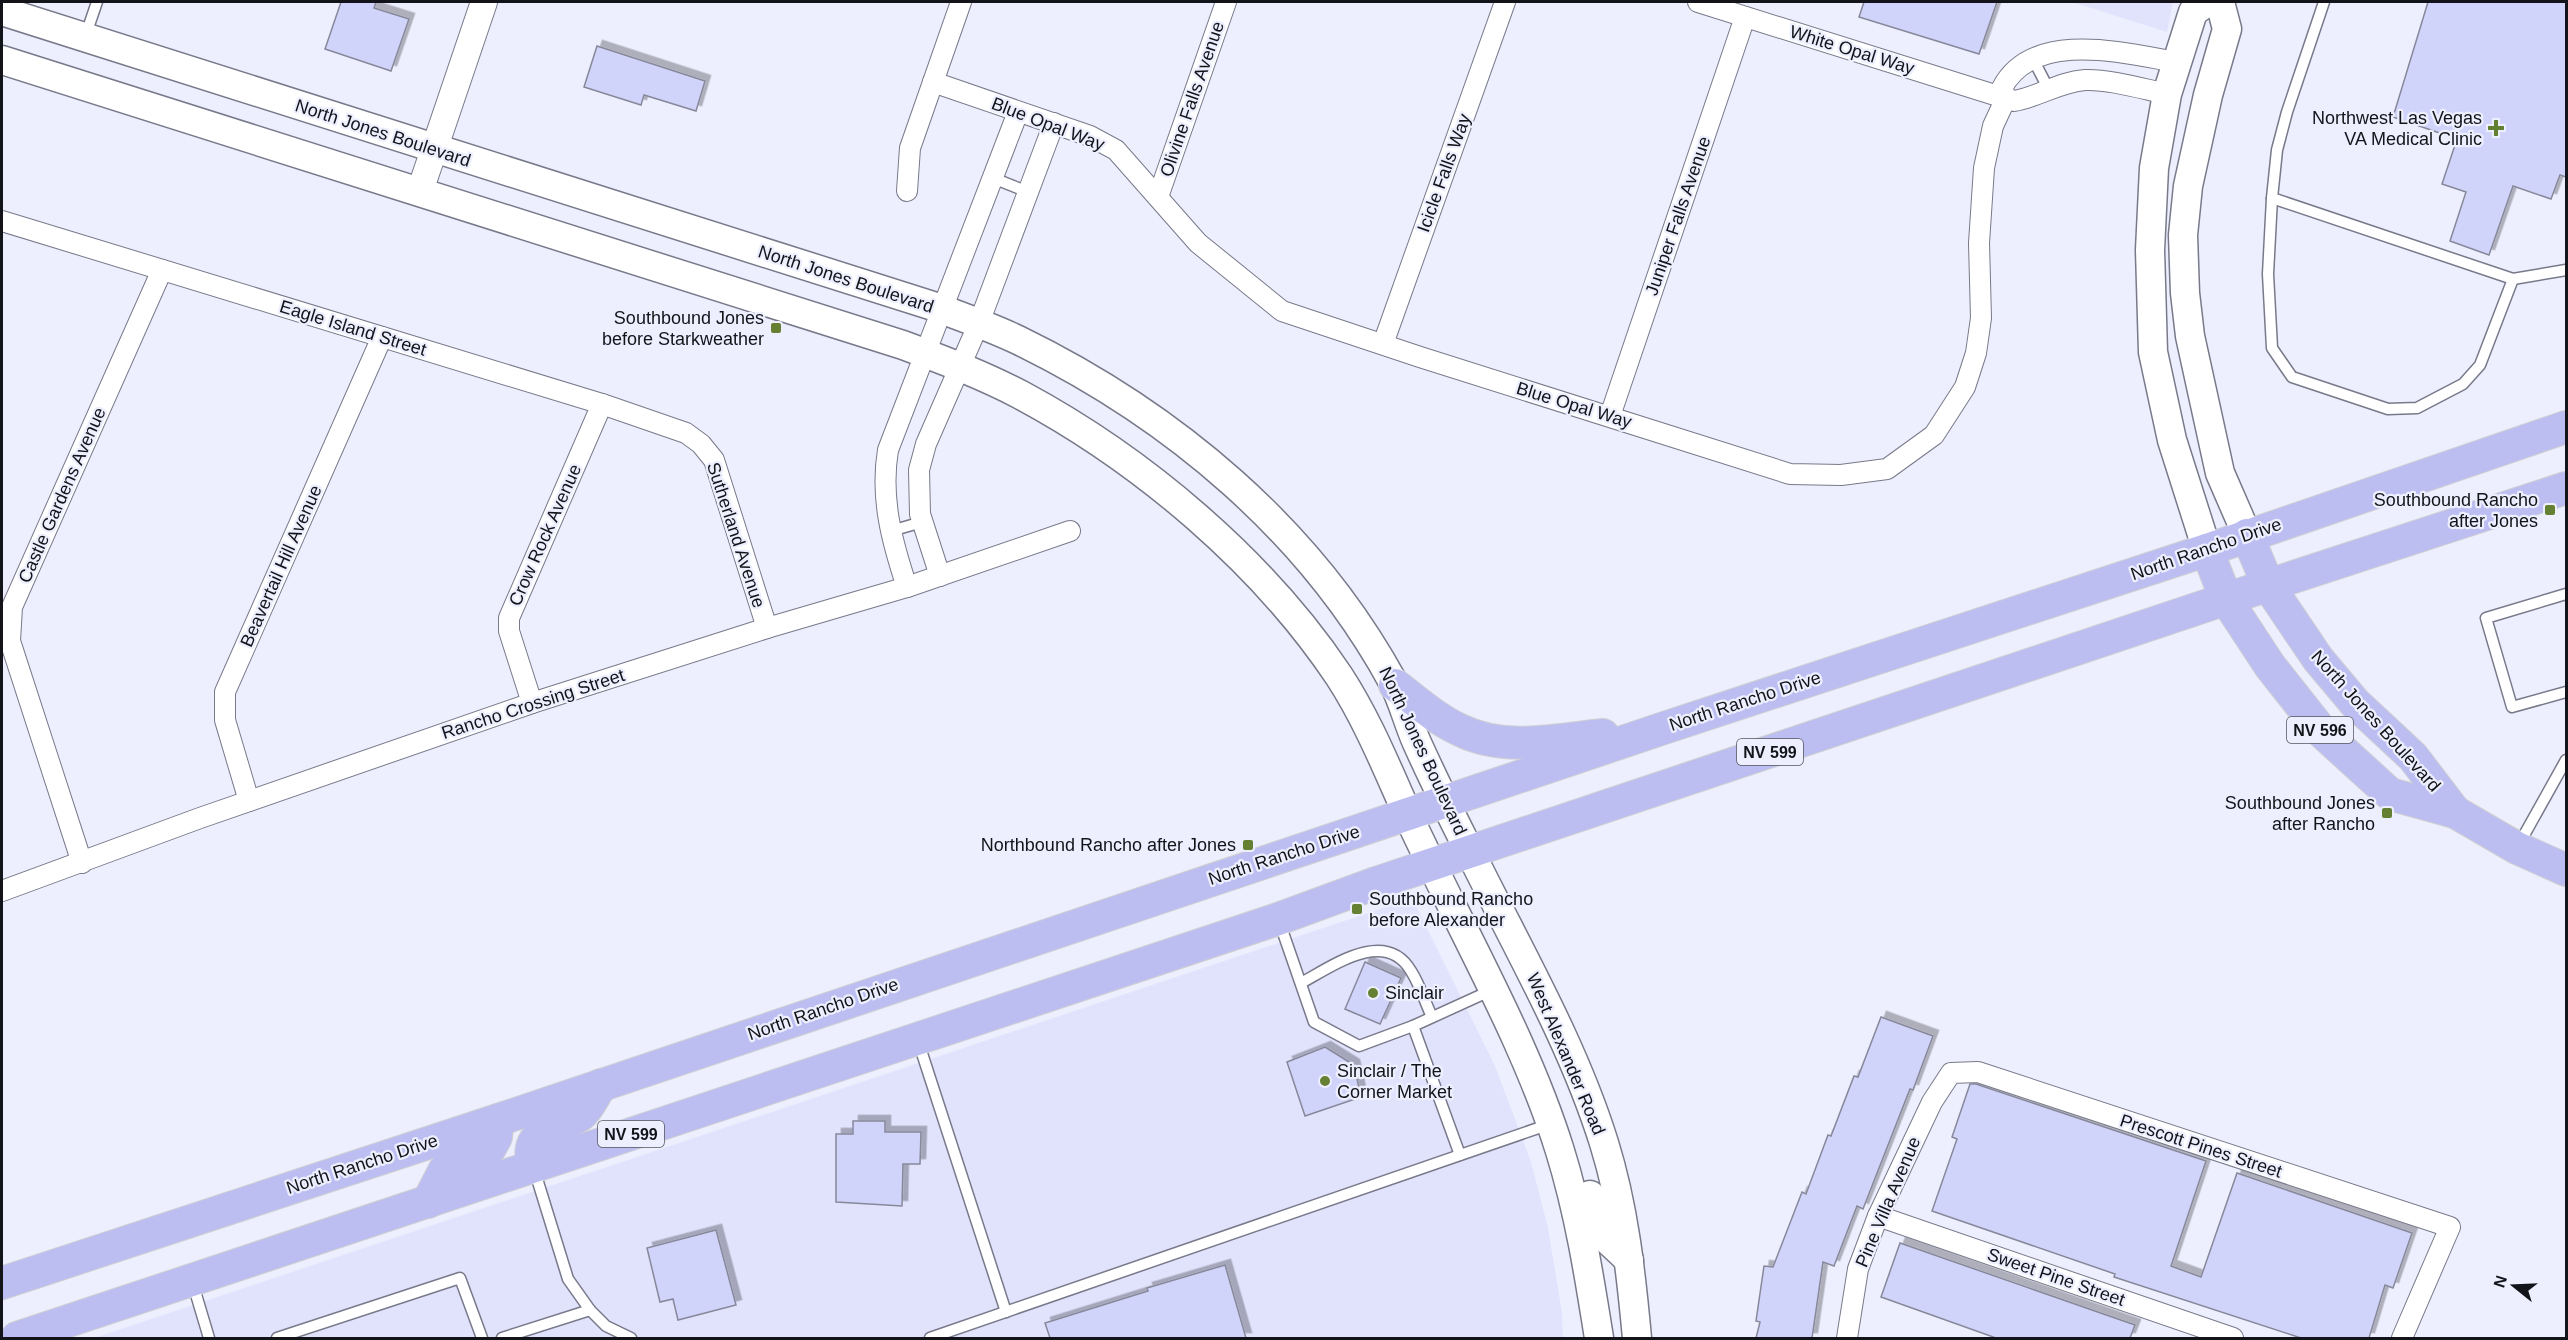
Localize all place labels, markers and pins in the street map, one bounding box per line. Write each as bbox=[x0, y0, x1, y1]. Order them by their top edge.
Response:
place label: Northwest Las Vegas VA Medical Clinic bbox=[2312, 108, 2482, 149]
marker: Northwest Las Vegas VA Medical Clinic bbox=[2487, 119, 2505, 137]
place label: Southbound Jones before Starkweather bbox=[602, 308, 764, 349]
marker: Southbound Jones before Starkweather bbox=[769, 321, 783, 335]
place label: Southbound Rancho after Jones bbox=[2374, 490, 2538, 531]
marker: Southbound Rancho after Jones bbox=[2543, 503, 2557, 517]
place label: Southbound Jones after Rancho bbox=[2225, 793, 2375, 834]
marker: Southbound Jones after Rancho bbox=[2380, 806, 2394, 820]
place label: Northbound Rancho after Jones bbox=[981, 835, 1236, 855]
marker: Northbound Rancho after Jones bbox=[1241, 838, 1255, 852]
place label: Southbound Rancho before Alexander bbox=[1369, 889, 1533, 930]
marker: Southbound Rancho before Alexander bbox=[1350, 902, 1364, 916]
place label: Sinclair bbox=[1385, 983, 1444, 1003]
marker: Sinclair bbox=[1366, 986, 1380, 1000]
place label: Sinclair / The Corner Market bbox=[1337, 1061, 1452, 1102]
marker: Sinclair / The Corner Market bbox=[1318, 1074, 1332, 1088]

